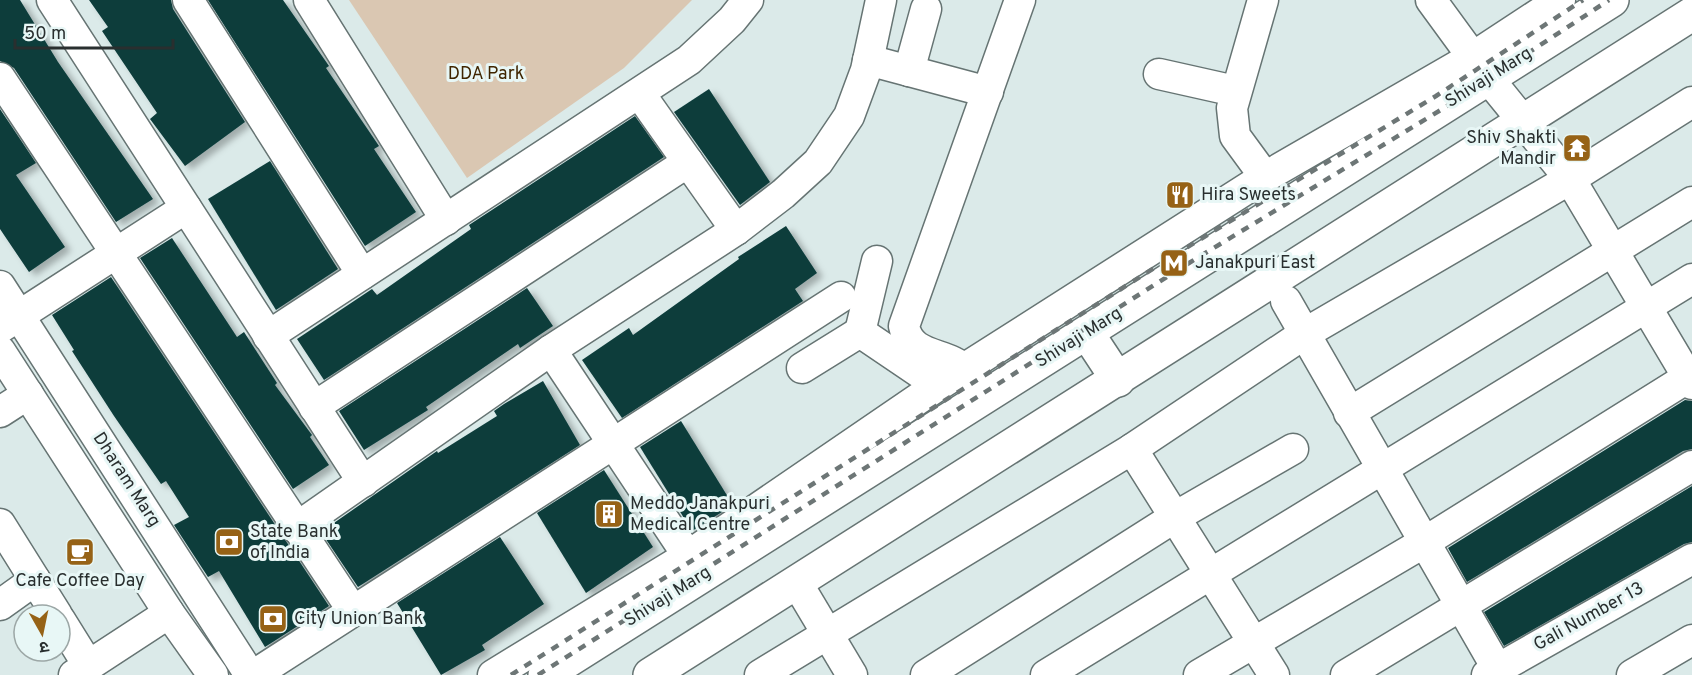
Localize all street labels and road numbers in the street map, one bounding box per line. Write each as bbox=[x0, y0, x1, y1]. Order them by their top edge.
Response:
street label: Shivaji Marg bbox=[1441, 42, 1537, 114]
street label: Shivaji Marg bbox=[1031, 302, 1127, 374]
street label: Dharam Marg bbox=[87, 428, 165, 532]
street label: Shivaji Marg bbox=[620, 561, 716, 633]
street label: Gali Number 13 bbox=[1530, 577, 1648, 657]

